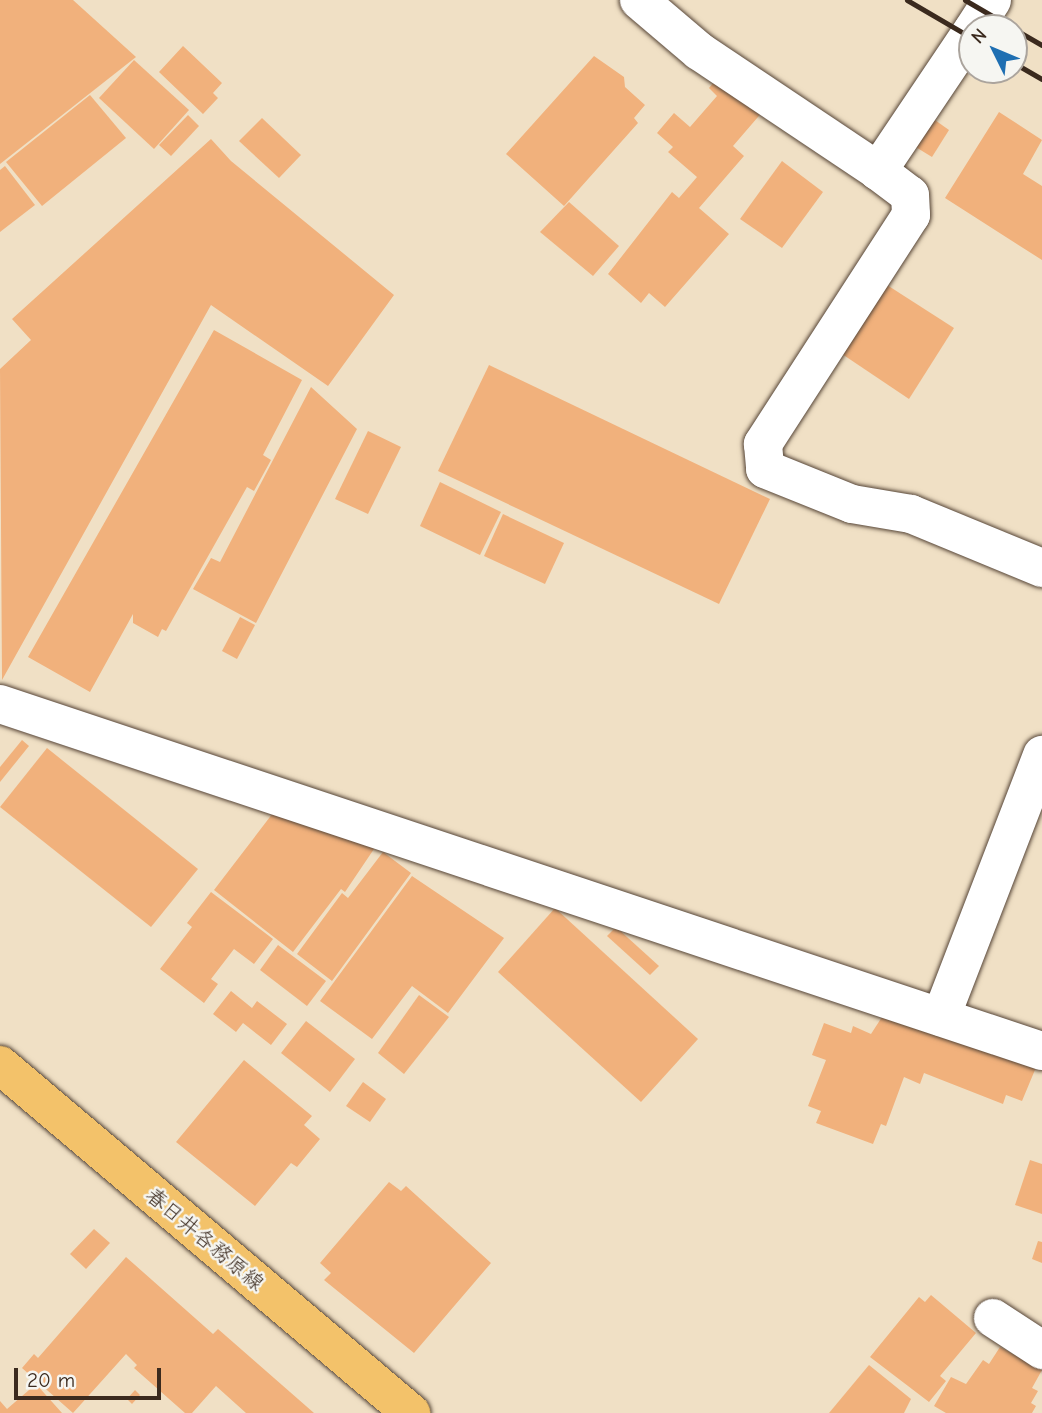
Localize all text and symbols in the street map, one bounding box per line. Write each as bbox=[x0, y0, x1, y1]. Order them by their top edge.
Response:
north arrow bbox=[958, 14, 1028, 84]
text: N bbox=[967, 24, 991, 48]
street label: 春日井各務原線 bbox=[141, 1182, 269, 1296]
scale bar bbox=[18, 1354, 164, 1398]
text: 20 m bbox=[27, 1368, 75, 1392]

